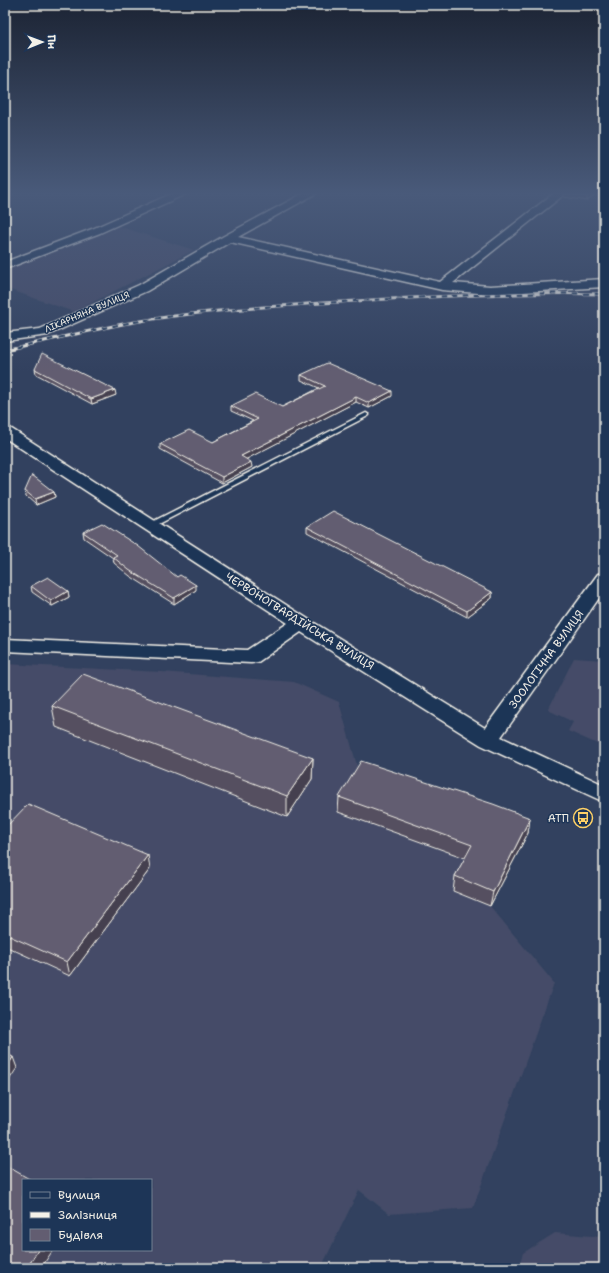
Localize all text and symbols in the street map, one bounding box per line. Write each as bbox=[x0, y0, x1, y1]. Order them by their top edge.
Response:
north arrow bbox=[22, 22, 62, 62]
text: Пн bbox=[44, 34, 59, 49]
street label: ЛІКАРНЯНА ВУЛИЦЯ bbox=[43, 289, 131, 335]
street label: ЧЕРВОНОГВАРДІЙСЬКА ВУЛИЦЯ bbox=[222, 568, 378, 674]
street label: ЗООЛОГІЧНА ВУЛИЦЯ bbox=[506, 607, 587, 712]
bus stop icon: АТП bbox=[572, 807, 594, 829]
place label: АТП bbox=[548, 811, 569, 826]
legend bbox=[22, 1179, 152, 1251]
text: Вулиця bbox=[58, 1187, 100, 1203]
text: Залізниця bbox=[58, 1207, 117, 1223]
text: Будівля bbox=[58, 1227, 103, 1243]

